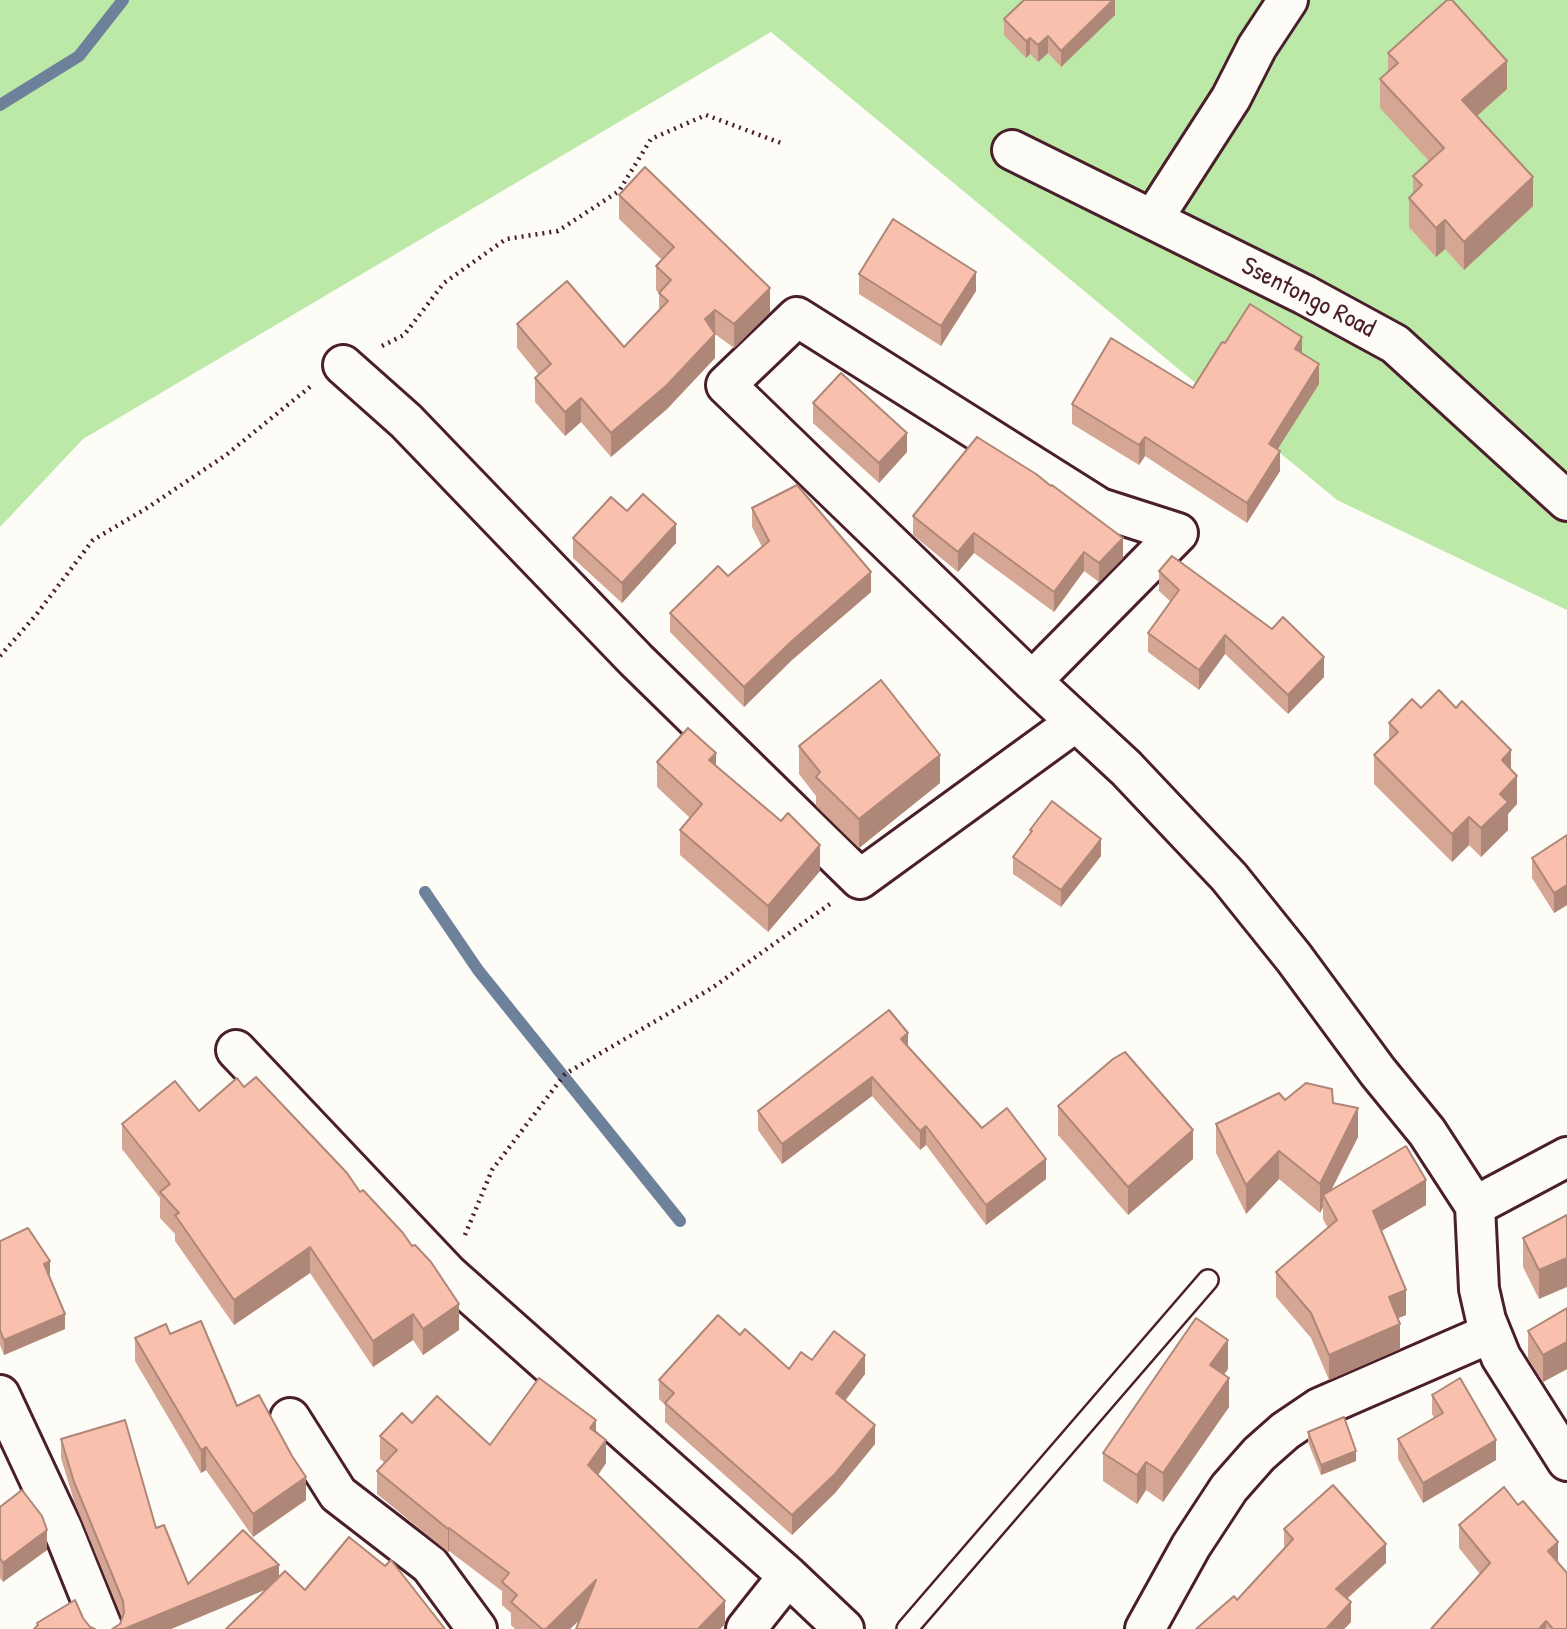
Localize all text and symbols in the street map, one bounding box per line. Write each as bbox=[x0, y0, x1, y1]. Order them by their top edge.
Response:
street label: Ssentongo Road bbox=[1236, 251, 1380, 345]

